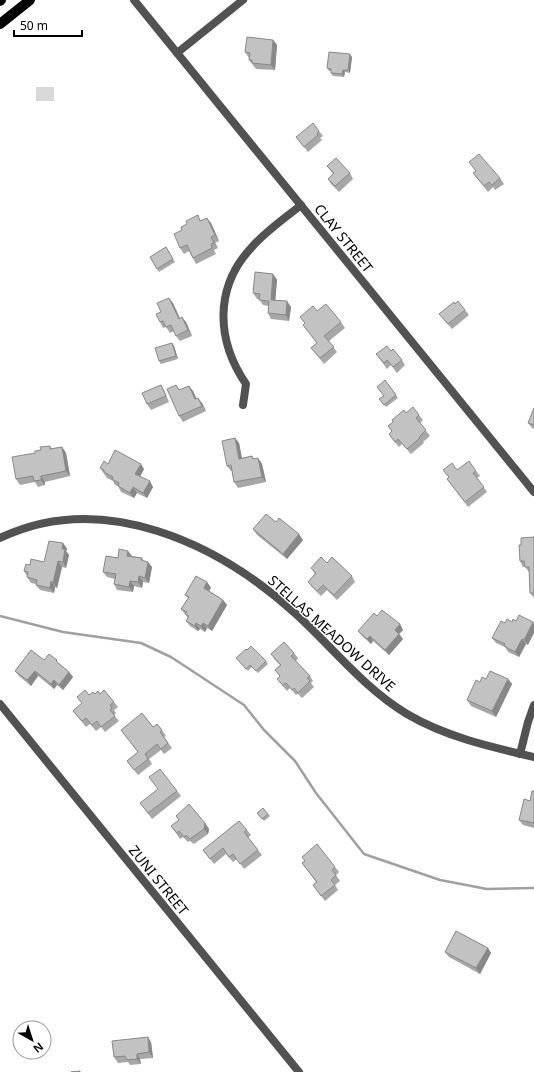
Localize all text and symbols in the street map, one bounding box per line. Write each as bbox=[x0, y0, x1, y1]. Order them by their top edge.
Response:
scale bar bbox=[14, 12, 82, 38]
text: 50 m bbox=[20, 17, 48, 34]
street label: CLAY STREET bbox=[310, 200, 378, 277]
street label: STELLAS MEADOW DRIVE bbox=[264, 571, 400, 695]
street label: ZUNI STREET bbox=[125, 841, 193, 919]
north arrow bbox=[12, 1020, 52, 1060]
text: N bbox=[30, 1040, 47, 1057]

